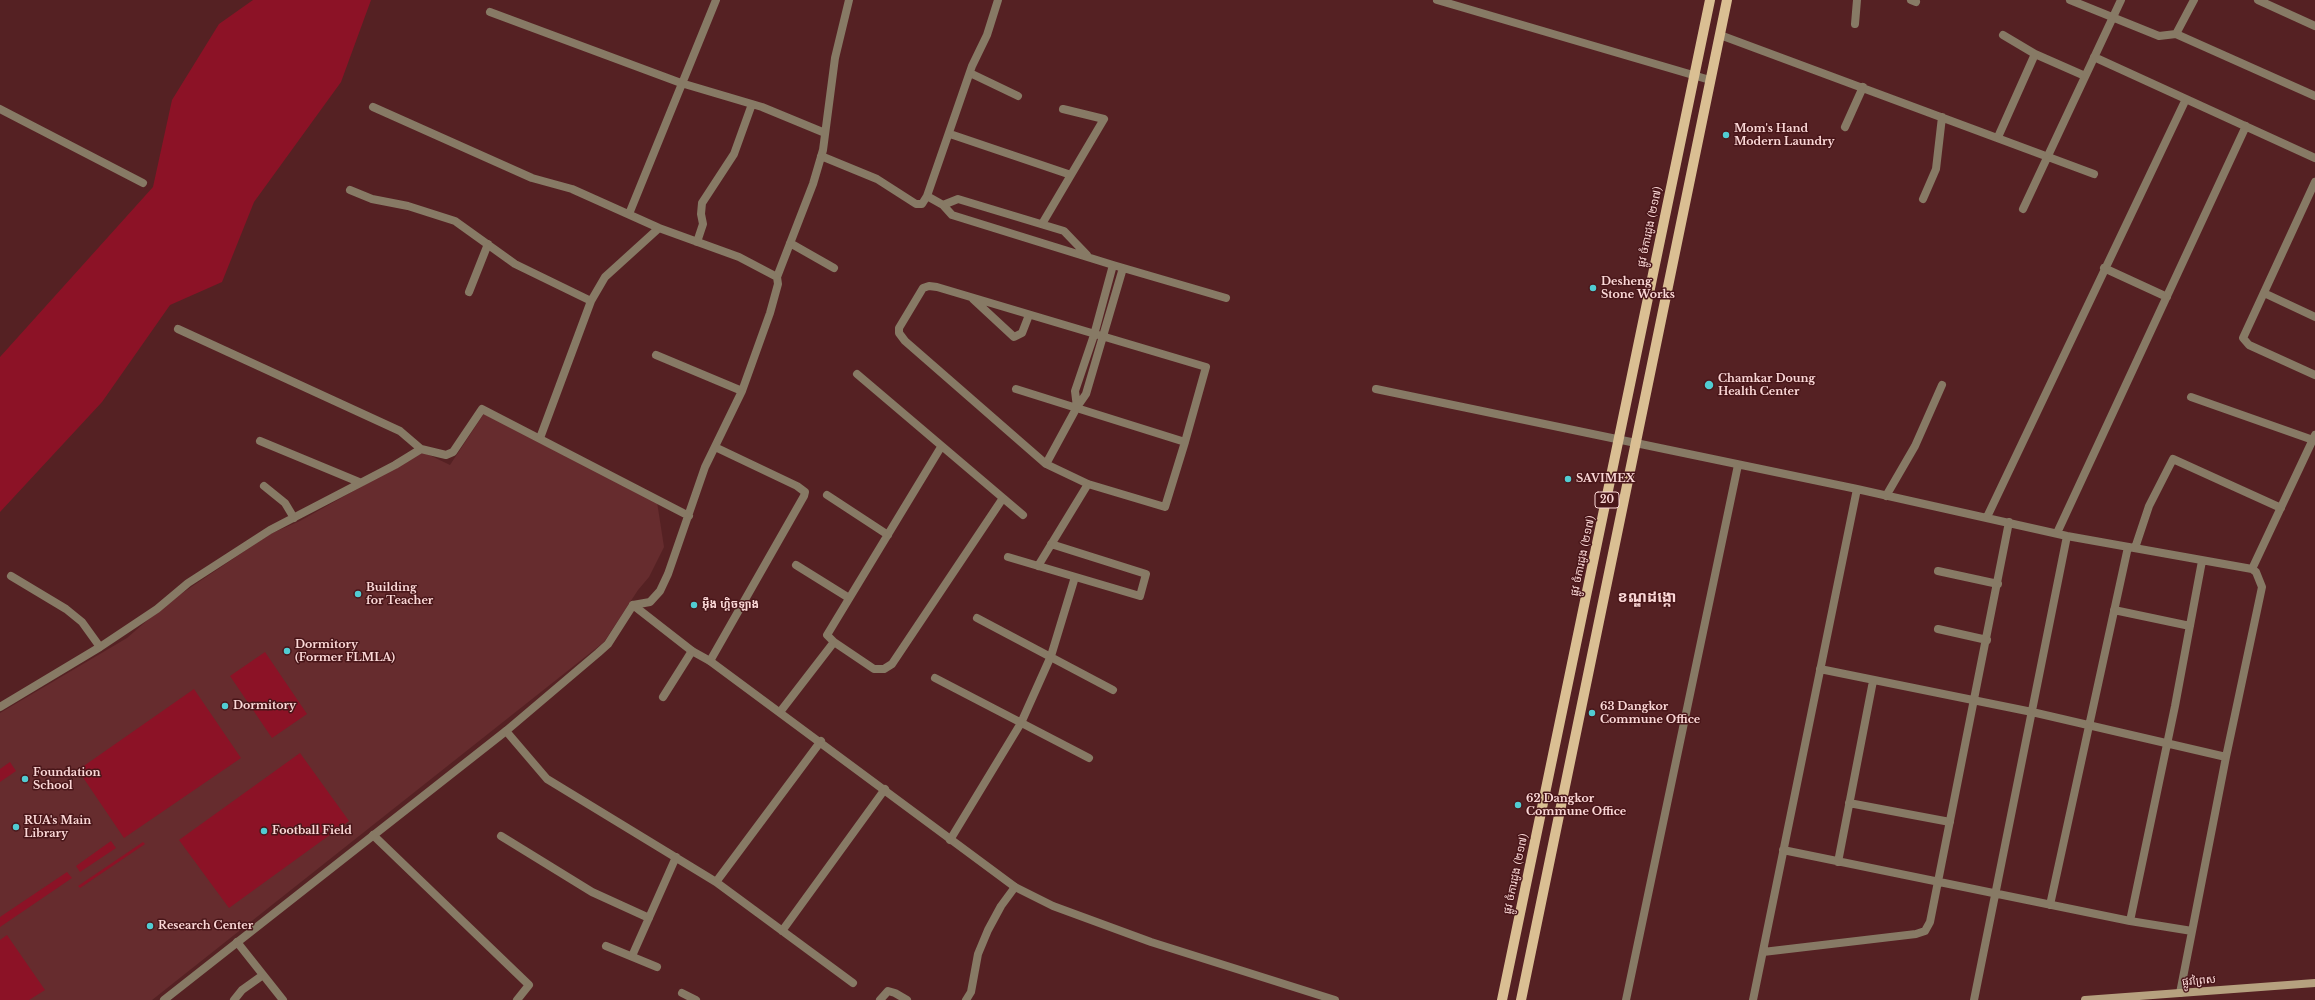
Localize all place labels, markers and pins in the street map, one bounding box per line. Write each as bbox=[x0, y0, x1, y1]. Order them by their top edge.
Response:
place label: Mom's Hand Modern Laundry bbox=[1734, 122, 1835, 148]
marker: Mom's Hand Modern Laundry bbox=[1721, 130, 1731, 140]
place label: Desheng Stone Works bbox=[1601, 275, 1675, 301]
marker: Desheng Stone Works bbox=[1588, 283, 1598, 293]
place label: Chamkar Doung Health Center bbox=[1718, 372, 1815, 398]
marker: Chamkar Doung Health Center bbox=[1703, 379, 1715, 391]
place label: SAVIMEX bbox=[1576, 472, 1635, 486]
marker: SAVIMEX bbox=[1563, 474, 1573, 484]
place label: Building for Teacher bbox=[366, 581, 433, 607]
marker: Building for Teacher bbox=[353, 589, 363, 599]
place label: អ៊ឹង ហ្គិចឡាង bbox=[702, 598, 759, 612]
marker: អ៊ឹង ហ្គិចឡាង bbox=[689, 600, 699, 610]
place label: Dormitory (Former FLMLA) bbox=[295, 638, 395, 664]
marker: Dormitory (Former FLMLA) bbox=[282, 646, 292, 656]
place label: Dormitory bbox=[233, 699, 296, 713]
place label: 63 Dangkor Commune Office bbox=[1600, 700, 1700, 726]
marker: Dormitory bbox=[220, 701, 230, 711]
marker: 63 Dangkor Commune Office bbox=[1587, 708, 1597, 718]
place label: Foundation School bbox=[33, 766, 101, 792]
marker: Foundation School bbox=[20, 774, 30, 784]
place label: 62 Dangkor Commune Office bbox=[1526, 792, 1626, 818]
marker: 62 Dangkor Commune Office bbox=[1513, 800, 1523, 810]
place label: RUA's Main Library bbox=[24, 814, 91, 840]
marker: RUA's Main Library bbox=[11, 822, 21, 832]
place label: Football Field bbox=[272, 824, 352, 838]
marker: Football Field bbox=[259, 826, 269, 836]
place label: Research Center bbox=[158, 919, 253, 933]
marker: Research Center bbox=[145, 921, 155, 931]

